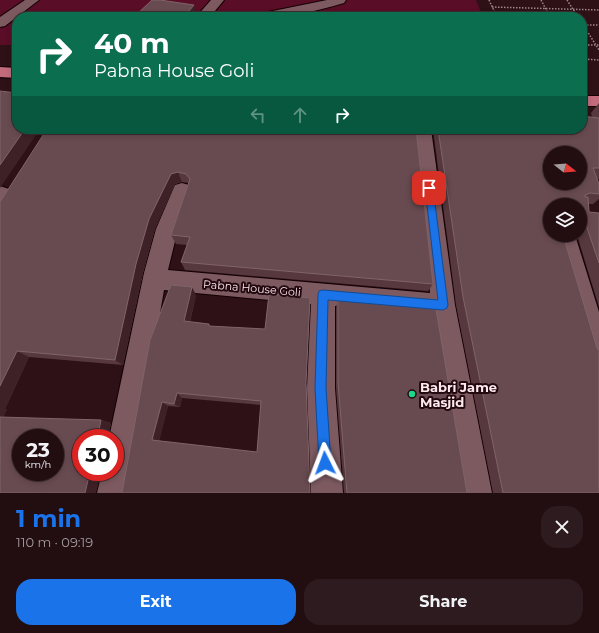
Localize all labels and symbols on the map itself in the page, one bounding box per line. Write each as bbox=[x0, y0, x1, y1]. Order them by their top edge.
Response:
north arrow bbox=[543, 146, 587, 190]
pin bbox=[412, 171, 446, 205]
street label: Pabna House Goli bbox=[203, 277, 301, 299]
place label: Babri Jame Masjid bbox=[420, 379, 497, 410]
marker: Babri Jame Masjid bbox=[407, 389, 417, 399]
speed limit sign: 30 bbox=[72, 429, 124, 481]
position arrow bbox=[304, 442, 346, 484]

